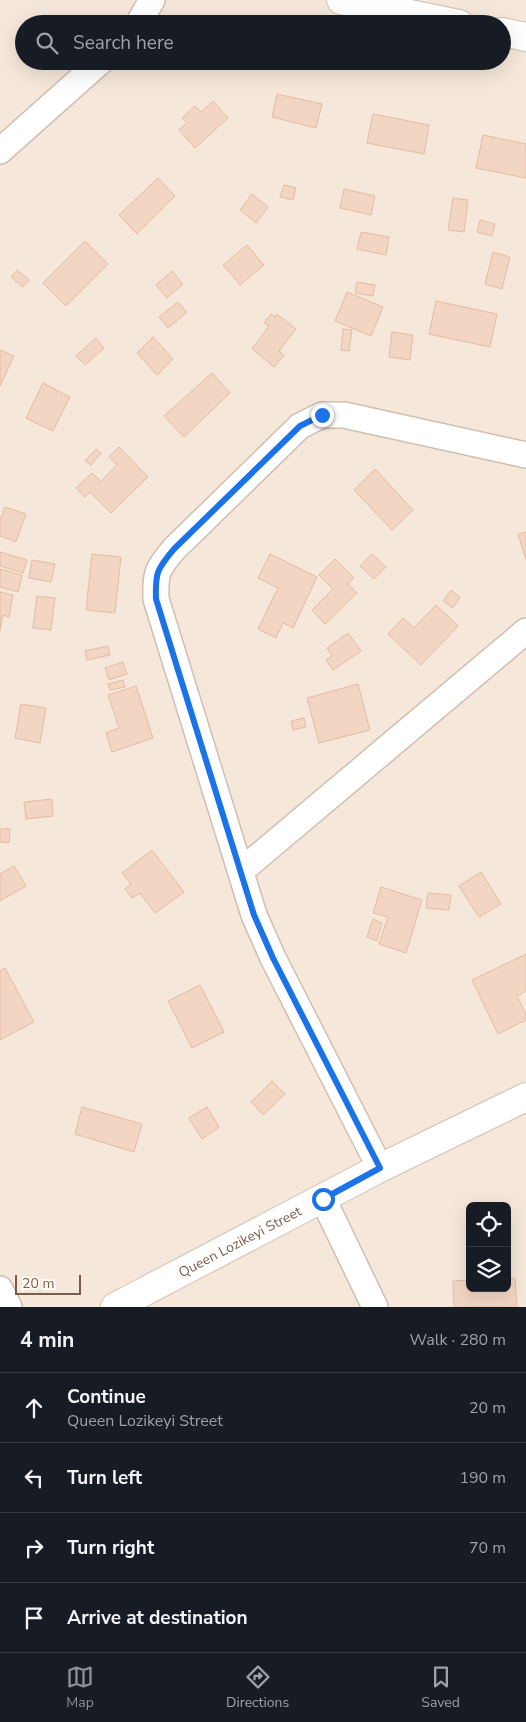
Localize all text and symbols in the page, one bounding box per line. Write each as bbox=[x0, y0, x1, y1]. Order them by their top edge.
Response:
search box bbox=[15, 15, 511, 70]
icon: search bbox=[33, 29, 61, 57]
text: Search here bbox=[73, 30, 174, 56]
route end bbox=[311, 404, 334, 427]
route start bbox=[312, 1188, 335, 1211]
street label: Queen Lozikeyi Street bbox=[175, 1202, 305, 1282]
map controls bbox=[466, 1202, 511, 1292]
button: locate bbox=[466, 1202, 511, 1247]
button: layers bbox=[466, 1247, 511, 1292]
scale bar bbox=[15, 1272, 81, 1295]
text: 20 m bbox=[22, 1274, 54, 1293]
text: 4 min bbox=[20, 1326, 74, 1354]
text: Walk · 280 m bbox=[410, 1329, 506, 1351]
text: Continue bbox=[67, 1384, 146, 1410]
icon: ahead bbox=[20, 1394, 48, 1422]
text: 20 m bbox=[469, 1397, 506, 1419]
text: Queen Lozikeyi Street bbox=[67, 1410, 223, 1432]
icon: left bbox=[20, 1464, 48, 1492]
text: Turn left bbox=[67, 1465, 142, 1491]
text: 190 m bbox=[459, 1467, 506, 1489]
icon: right bbox=[20, 1534, 48, 1562]
text: Turn right bbox=[67, 1535, 154, 1561]
text: 70 m bbox=[469, 1537, 506, 1559]
icon: arrive bbox=[20, 1604, 48, 1632]
text: Arrive at destination bbox=[67, 1605, 248, 1631]
tab: Map bbox=[66, 1663, 94, 1712]
tab: Directions bbox=[226, 1663, 289, 1712]
tab: Saved bbox=[421, 1663, 460, 1712]

